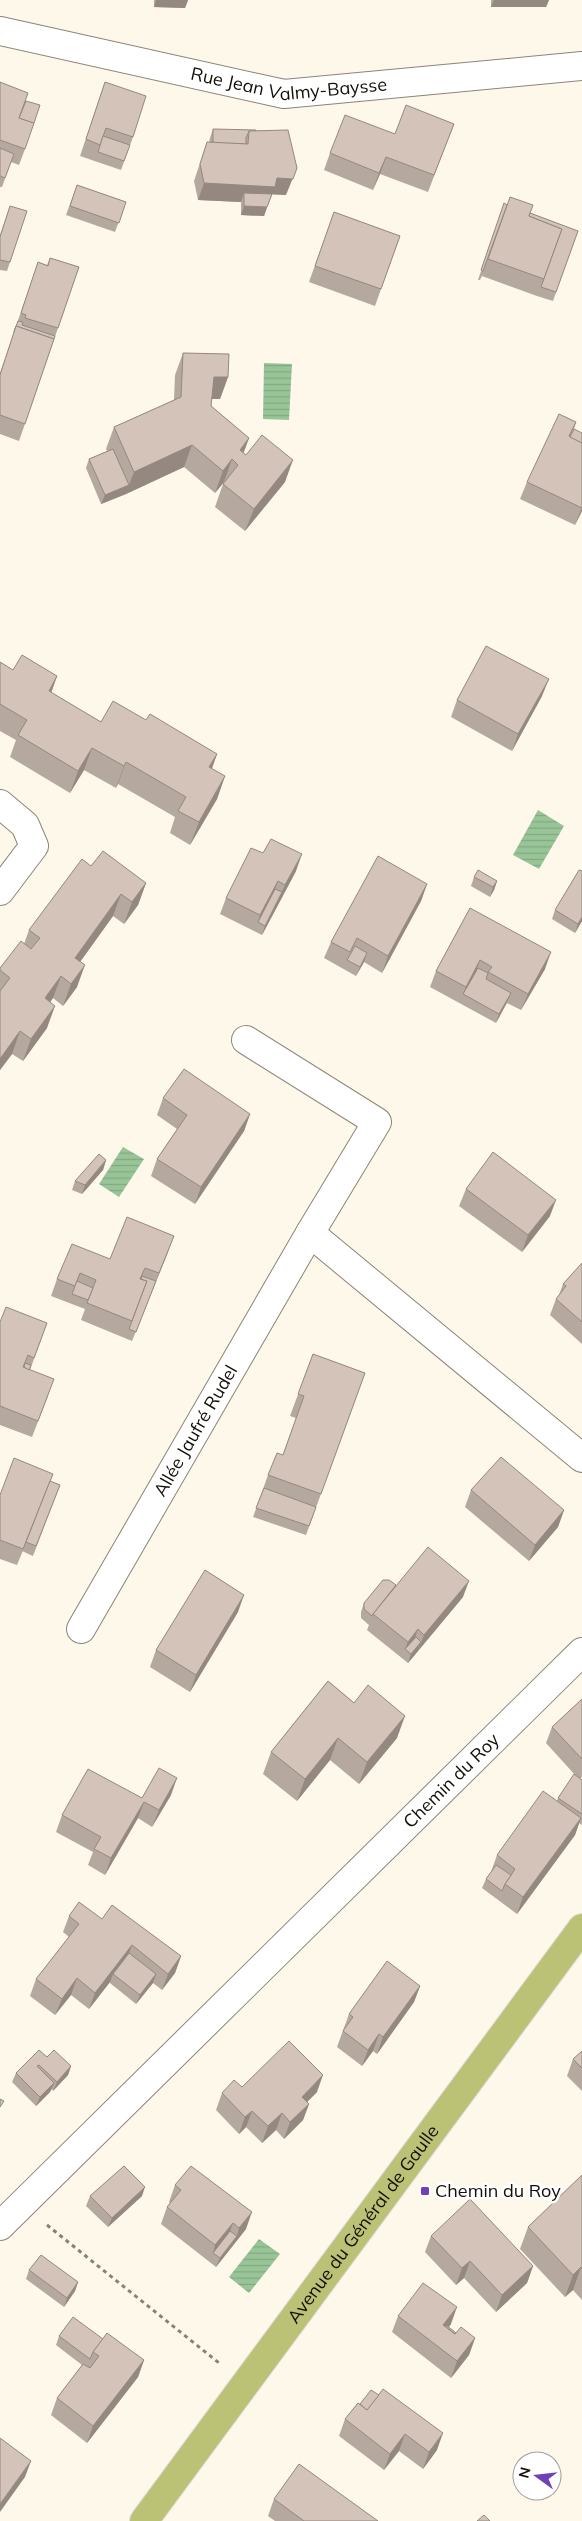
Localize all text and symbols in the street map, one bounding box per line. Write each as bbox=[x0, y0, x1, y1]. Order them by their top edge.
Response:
street label: Rue Jean Valmy-Baysse bbox=[189, 62, 388, 105]
street label: Allée Jaufré Rudel bbox=[148, 1361, 242, 1500]
street label: Chemin du Roy bbox=[398, 1728, 504, 1833]
street label: Avenue du Général de Gaulle bbox=[282, 2120, 444, 2328]
place label: Chemin du Roy bbox=[435, 2179, 561, 2202]
marker: Chemin du Roy bbox=[419, 2185, 431, 2197]
north arrow bbox=[512, 2451, 562, 2501]
text: N bbox=[514, 2465, 535, 2480]

